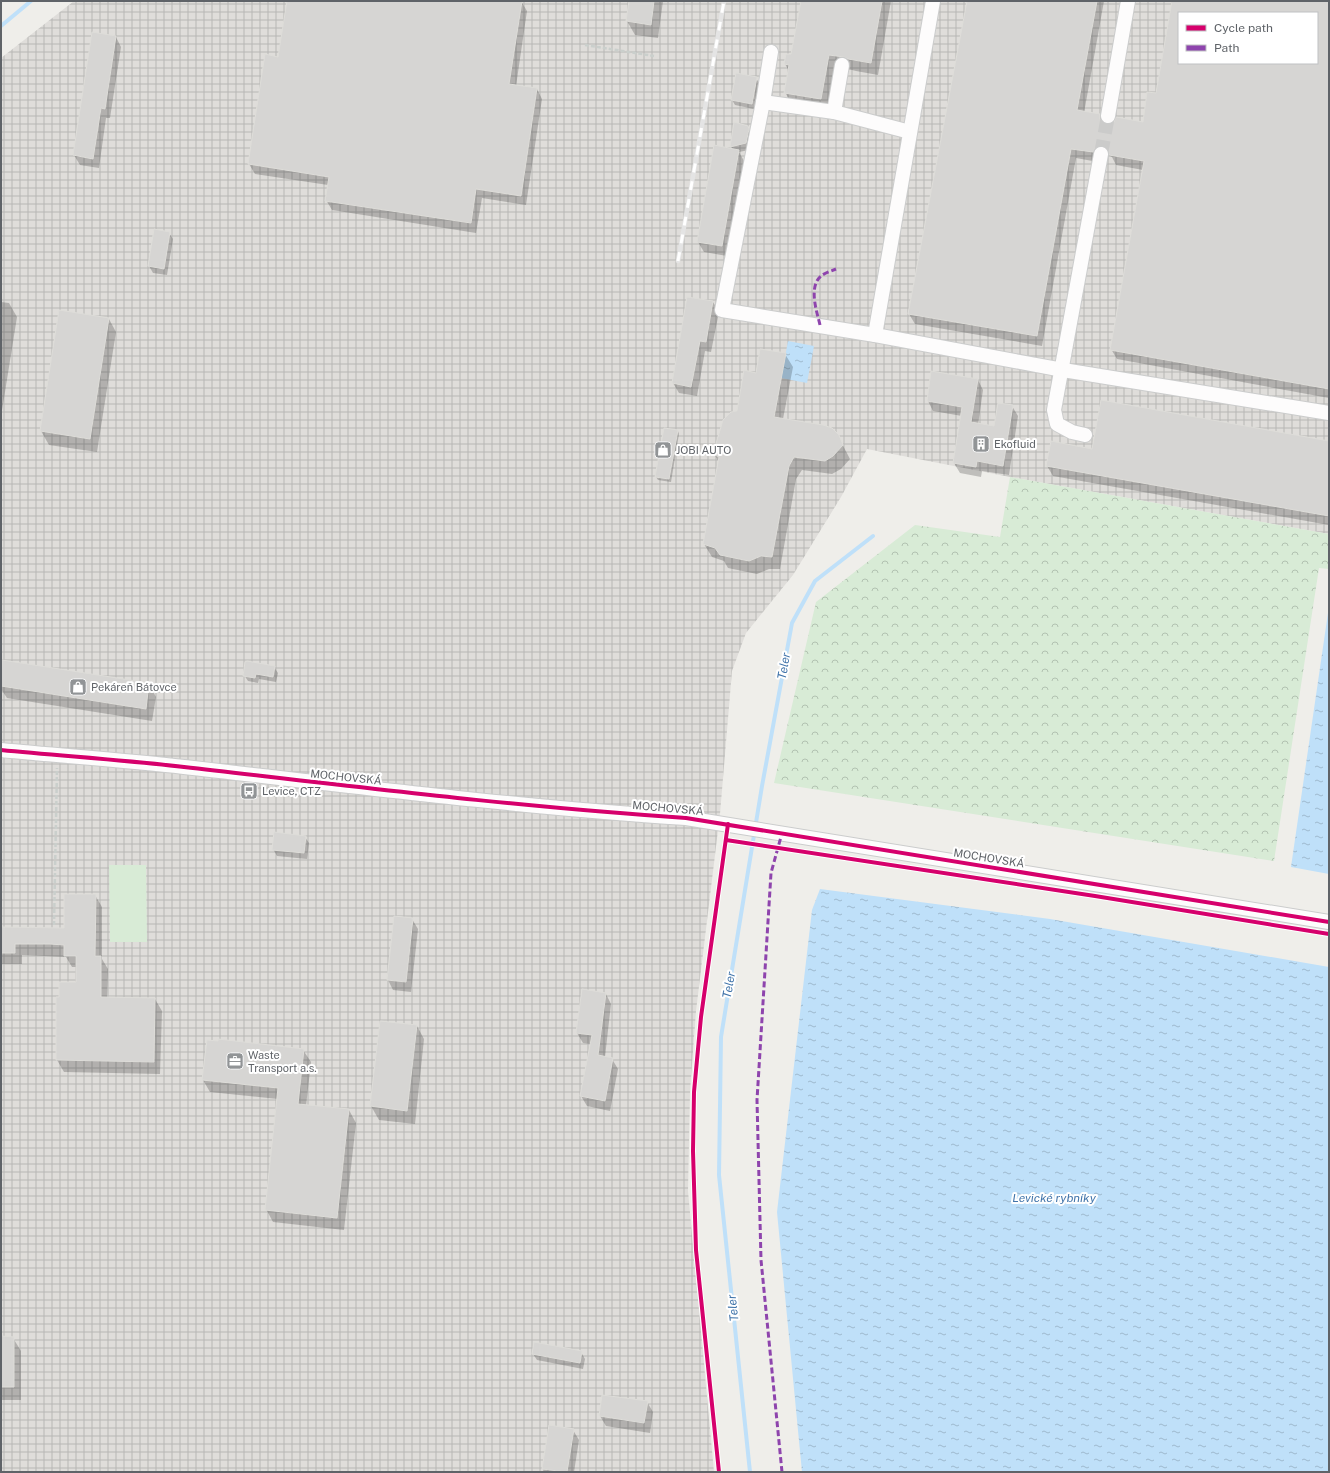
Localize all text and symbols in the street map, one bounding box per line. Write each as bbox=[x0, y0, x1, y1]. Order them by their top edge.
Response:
legend bbox=[1178, 12, 1318, 64]
text: Cycle path bbox=[1214, 21, 1273, 35]
text: Path bbox=[1214, 41, 1240, 55]
building icon: Ekofluid bbox=[971, 434, 991, 454]
place label: Ekofluid bbox=[994, 438, 1036, 450]
shop icon: JOBI AUTO bbox=[653, 440, 673, 460]
place label: JOBI AUTO bbox=[676, 444, 731, 456]
water label: Teler bbox=[775, 651, 793, 680]
shop icon: Pekáreň Bátovce bbox=[68, 677, 88, 697]
place label: Pekáreň Bátovce bbox=[91, 681, 177, 693]
street label: MOCHOVSKÁ bbox=[310, 766, 383, 787]
bus stop icon: Levice, CTZ bbox=[239, 781, 259, 801]
place label: Levice, CTZ bbox=[262, 785, 321, 797]
street label: MOCHOVSKÁ bbox=[632, 798, 705, 817]
street label: MOCHOVSKÁ bbox=[953, 845, 1026, 870]
water label: Teler bbox=[720, 970, 738, 999]
place label: Waste Transport a.s. bbox=[248, 1049, 317, 1074]
office icon: Waste Transport a.s. bbox=[225, 1051, 245, 1071]
water label: Levické rybníky bbox=[1012, 1191, 1097, 1205]
water label: Teler bbox=[725, 1293, 741, 1322]

